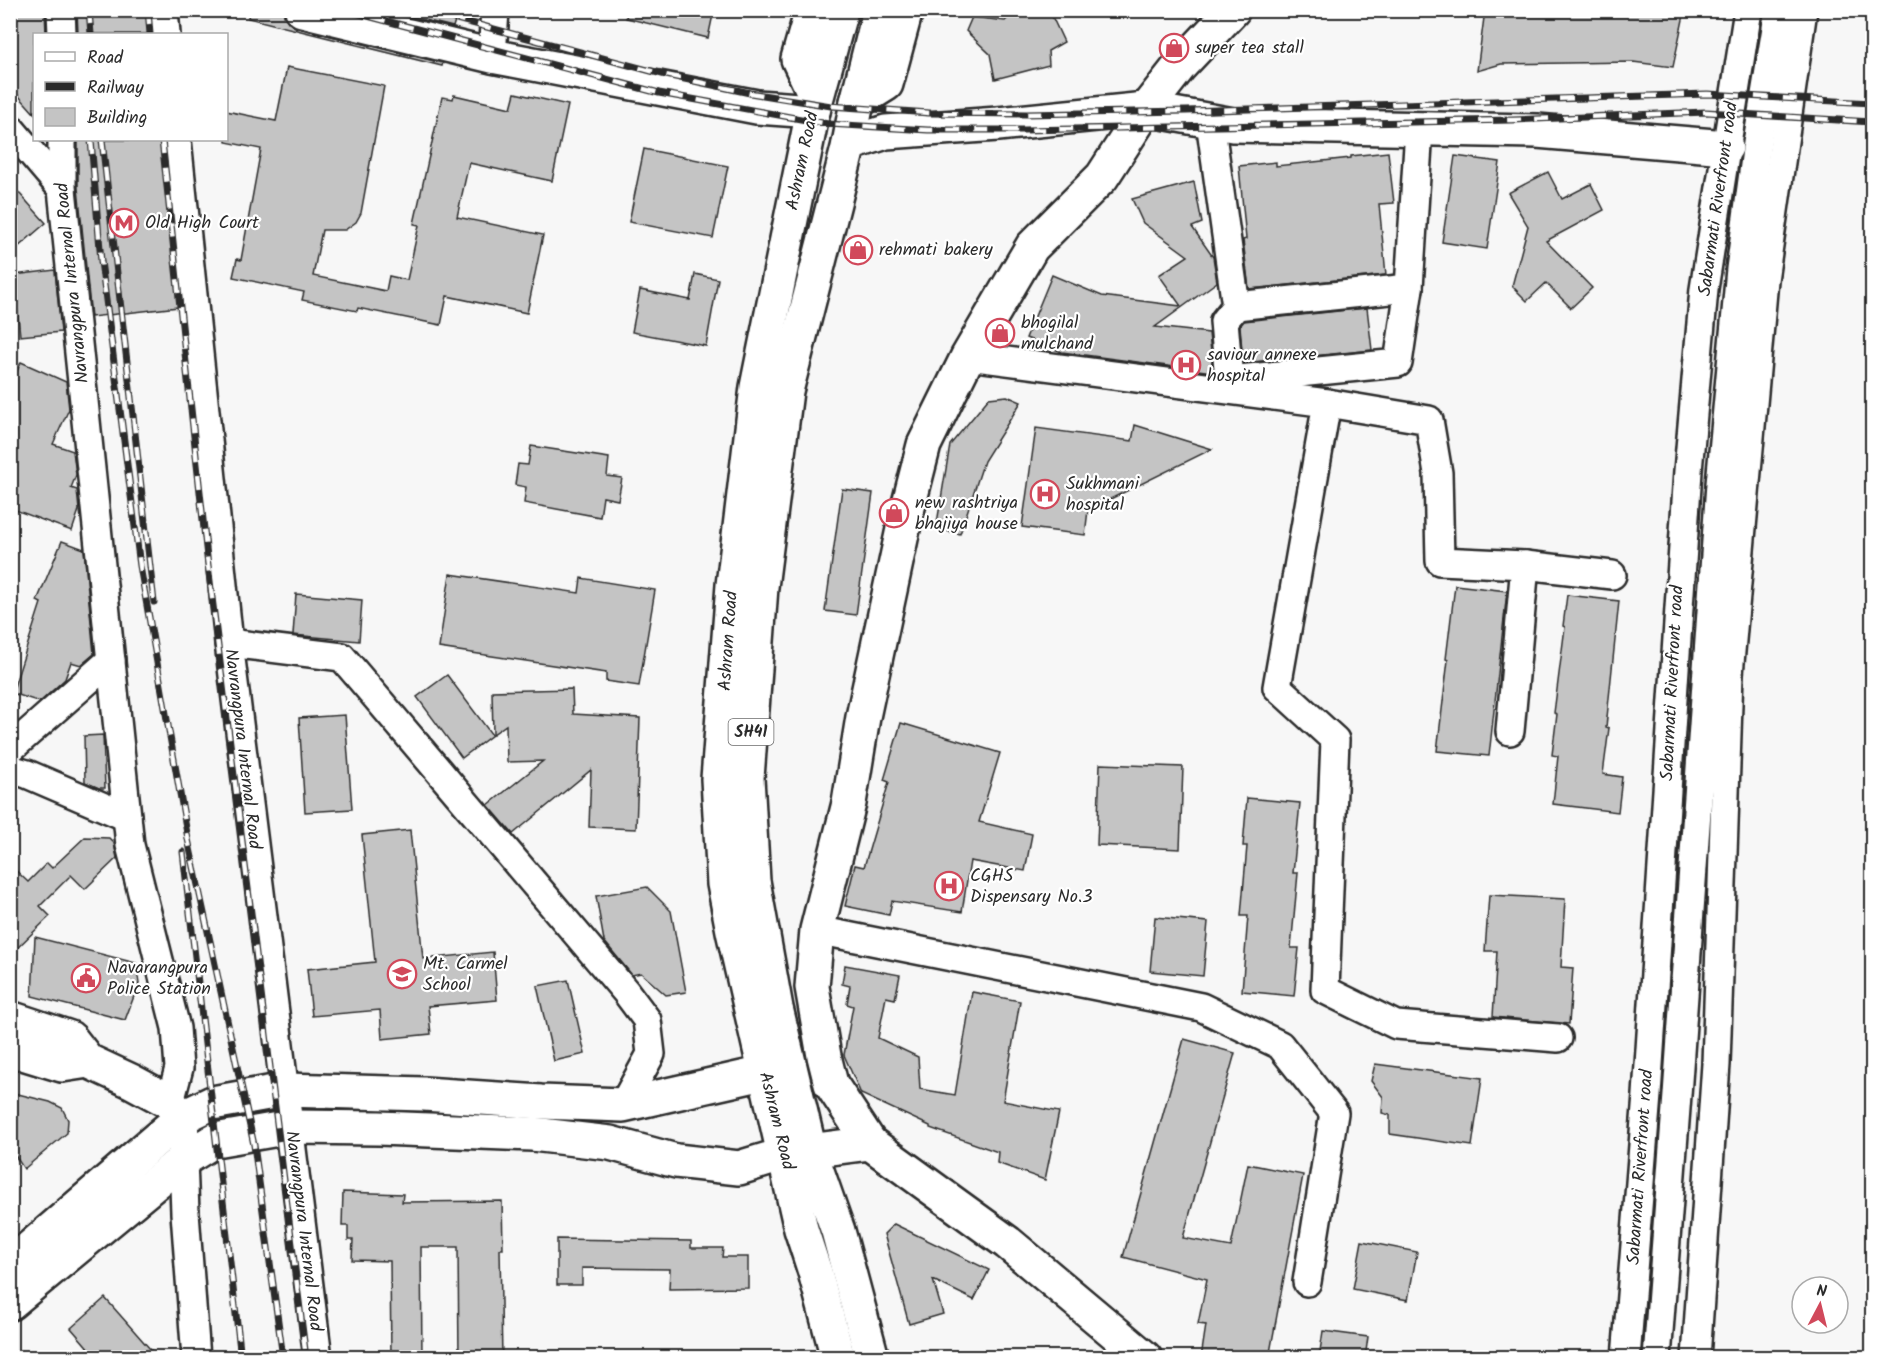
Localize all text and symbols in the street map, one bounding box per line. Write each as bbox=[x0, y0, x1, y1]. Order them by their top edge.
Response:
shop icon: super tea stall bbox=[1158, 32, 1190, 64]
legend bbox=[33, 33, 228, 141]
place label: super tea stall bbox=[1195, 34, 1304, 63]
text: Road bbox=[87, 44, 124, 73]
text: Railway bbox=[87, 74, 144, 103]
street label: Sabarmati Riverfront road bbox=[1691, 99, 1747, 298]
text: Building bbox=[87, 104, 147, 133]
street label: Ashram Road bbox=[778, 108, 828, 213]
street label: Navrangpura Internal Road bbox=[48, 180, 98, 385]
metro station icon: Old High Court bbox=[108, 207, 140, 239]
place label: Old High Court bbox=[145, 209, 260, 238]
shop icon: rehmati bakery bbox=[842, 234, 874, 266]
place label: rehmati bakery bbox=[879, 236, 993, 265]
place label: bhogilal mulchand bbox=[1021, 309, 1094, 359]
shop icon: bhogilal mulchand bbox=[984, 317, 1016, 349]
place label: saviour annexe hospital bbox=[1207, 341, 1317, 391]
hospital icon: saviour annexe hospital bbox=[1170, 349, 1202, 381]
place label: Sukhmani hospital bbox=[1066, 470, 1140, 520]
hospital icon: Sukhmani hospital bbox=[1029, 478, 1061, 510]
place label: new rashtriya bhajiya house bbox=[915, 489, 1018, 539]
shop icon: new rashtriya bhajiya house bbox=[878, 497, 910, 529]
street label: Sabarmati Riverfront road bbox=[1653, 583, 1693, 781]
street label: Ashram Road bbox=[711, 589, 747, 692]
street label: Navrangpura Internal Road bbox=[215, 647, 269, 852]
road number: SH41 bbox=[728, 719, 774, 745]
place label: CGHS Dispensary No.3 bbox=[970, 862, 1092, 912]
hospital icon: CGHS Dispensary No.3 bbox=[933, 870, 965, 902]
place label: Mt. Carmel School bbox=[423, 950, 508, 1000]
place label: Navarangpura Police Station bbox=[107, 954, 211, 1004]
school or university icon: Mt. Carmel School bbox=[386, 958, 418, 990]
public building icon: Navarangpura Police Station bbox=[70, 962, 102, 994]
street label: Sabarmati Riverfront road bbox=[1620, 1067, 1662, 1266]
street label: Ashram Road bbox=[750, 1069, 802, 1174]
street label: Navrangpura Internal Road bbox=[276, 1129, 330, 1334]
north arrow bbox=[1790, 1275, 1850, 1335]
text: N bbox=[1815, 1279, 1828, 1305]

